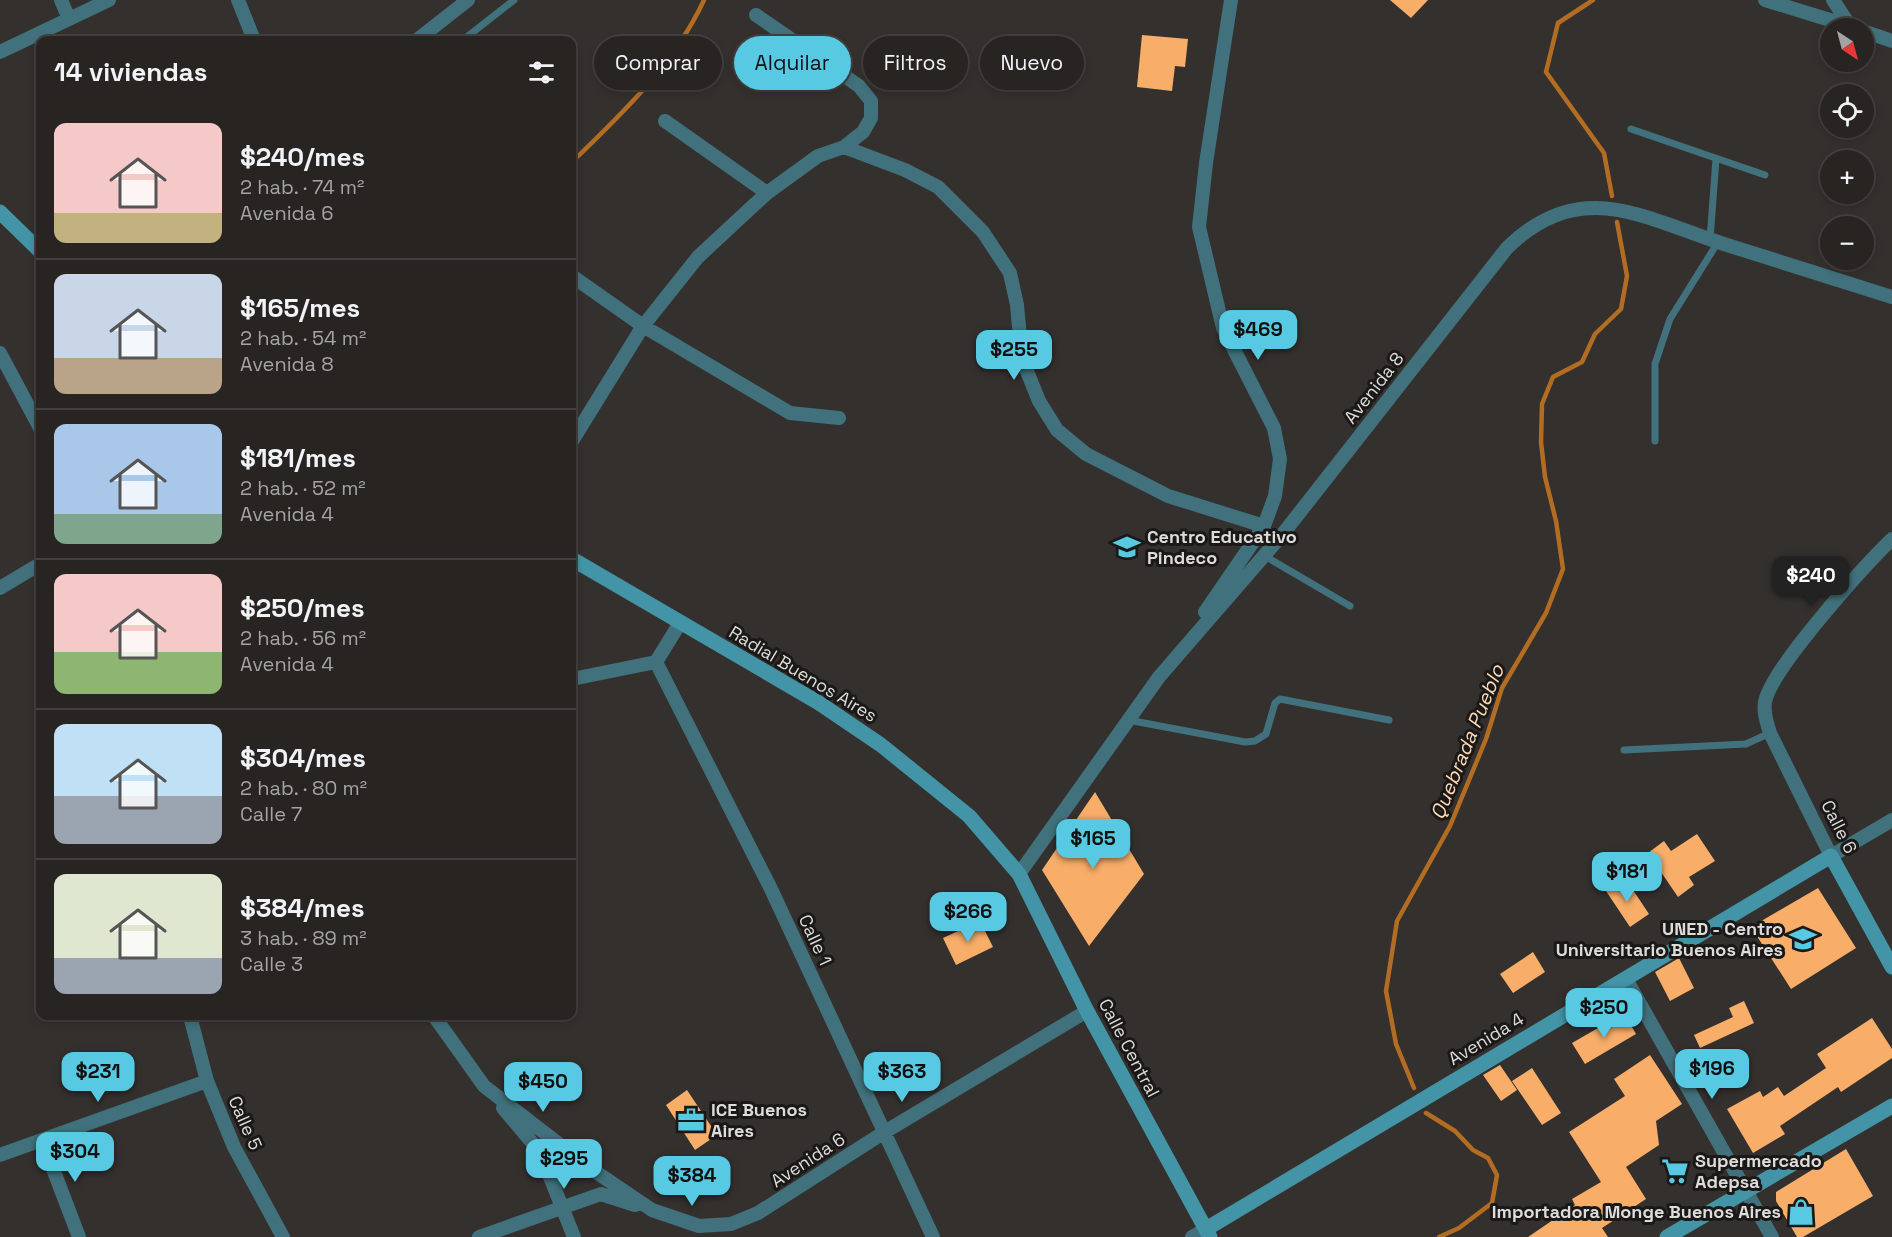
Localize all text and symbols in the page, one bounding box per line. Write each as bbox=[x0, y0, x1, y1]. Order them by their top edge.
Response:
north arrow bbox=[1820, 18, 1874, 72]
map controls bbox=[1820, 18, 1874, 270]
chip: Comprar bbox=[594, 36, 722, 90]
chip: Alquilar bbox=[734, 36, 851, 90]
chip: Filtros bbox=[863, 36, 968, 90]
chip: Nuevo bbox=[980, 36, 1084, 90]
text: 14 viviendas bbox=[54, 55, 207, 89]
icon: filters bbox=[525, 56, 558, 89]
button: locate bbox=[1820, 84, 1874, 138]
text: $240/mes bbox=[240, 140, 365, 174]
icon: home bbox=[102, 147, 174, 219]
button: + bbox=[1820, 150, 1874, 204]
text: 2 hab. · 74 m² bbox=[240, 174, 364, 200]
text: Avenida 6 bbox=[240, 200, 333, 226]
button: − bbox=[1820, 216, 1874, 270]
text: $165/mes bbox=[240, 291, 360, 325]
icon: home bbox=[102, 298, 174, 370]
pin: $469 bbox=[1222, 310, 1294, 361]
text: $469 bbox=[1233, 316, 1283, 342]
text: 2 hab. · 54 m² bbox=[240, 325, 366, 351]
pin: $255 bbox=[978, 330, 1050, 381]
text: $255 bbox=[990, 336, 1038, 362]
street label: Avenida 8 bbox=[1339, 347, 1409, 428]
text: Avenida 8 bbox=[240, 351, 334, 377]
text: $181/mes bbox=[240, 441, 356, 475]
icon: home bbox=[102, 448, 174, 520]
text: 2 hab. · 52 m² bbox=[240, 475, 366, 501]
text: Avenida 4 bbox=[240, 501, 334, 527]
place label: Centro Educativo Pindeco bbox=[1147, 525, 1297, 569]
school or university icon: Centro Educativo Pindeco bbox=[1112, 532, 1142, 562]
pin: $240 bbox=[1775, 556, 1847, 607]
text: $240 bbox=[1786, 562, 1836, 588]
text: $250/mes bbox=[240, 591, 365, 625]
icon: home bbox=[102, 598, 174, 670]
street label: Radial Buenos Aires bbox=[725, 620, 882, 727]
text: 2 hab. · 56 m² bbox=[240, 625, 366, 651]
text: Avenida 4 bbox=[240, 651, 334, 677]
water label: Quebrada Pueblo bbox=[1424, 660, 1510, 823]
text: $304/mes bbox=[240, 741, 366, 775]
icon: home bbox=[102, 748, 174, 820]
text: 2 hab. · 80 m² bbox=[240, 775, 367, 801]
street label: Calle 6 bbox=[1816, 796, 1863, 857]
text: Calle 7 bbox=[240, 801, 302, 827]
pin: $165 bbox=[1057, 819, 1129, 870]
text: $165 bbox=[1070, 825, 1116, 851]
pin: $181 bbox=[1591, 852, 1663, 903]
text: $181 bbox=[1606, 858, 1648, 884]
text: $384/mes bbox=[240, 891, 365, 925]
pin: $266 bbox=[932, 892, 1004, 943]
icon: home bbox=[102, 898, 174, 970]
text: $266 bbox=[944, 898, 992, 924]
street label: Calle 1 bbox=[794, 911, 837, 969]
place label: UNED - Centro Universitario Buenos Aires bbox=[1556, 917, 1783, 961]
school or university icon: UNED - Centro Universitario Buenos Aires bbox=[1788, 924, 1818, 954]
text: 3 hab. · 89 m² bbox=[240, 925, 367, 951]
text: Calle 3 bbox=[240, 951, 303, 977]
pin: $250 bbox=[1568, 988, 1640, 1039]
street label: Calle Central bbox=[1094, 994, 1165, 1101]
text: $250 bbox=[1580, 994, 1628, 1020]
street label: Avenida 4 bbox=[1444, 1007, 1528, 1070]
pin: $196 bbox=[1676, 1049, 1748, 1100]
pin: $231 bbox=[62, 1052, 134, 1103]
pin: $363 bbox=[866, 1052, 938, 1103]
text: $196 bbox=[1689, 1055, 1735, 1081]
text: $231 bbox=[76, 1058, 120, 1084]
text: $363 bbox=[878, 1058, 926, 1084]
pin: $450 bbox=[507, 1062, 579, 1113]
text: $450 bbox=[518, 1068, 568, 1094]
street label: Calle 5 bbox=[223, 1092, 268, 1153]
place label: ICE Buenos Aires bbox=[711, 1098, 807, 1142]
office icon: ICE Buenos Aires bbox=[676, 1105, 706, 1135]
street label: Avenida 6 bbox=[766, 1127, 849, 1192]
pin: $304 bbox=[39, 1132, 111, 1183]
text: $304 bbox=[50, 1138, 100, 1164]
pin: $295 bbox=[528, 1139, 600, 1190]
text: $295 bbox=[540, 1145, 588, 1171]
place label: Supermercado Adepsa bbox=[1695, 1149, 1822, 1193]
pin: $384 bbox=[656, 1156, 728, 1207]
supermarket icon: Supermercado Adepsa bbox=[1660, 1156, 1690, 1186]
text: $384 bbox=[668, 1162, 717, 1188]
shop icon: Importadora Monge Buenos Aires bbox=[1786, 1197, 1816, 1227]
place label: Importadora Monge Buenos Aires bbox=[1492, 1200, 1781, 1223]

